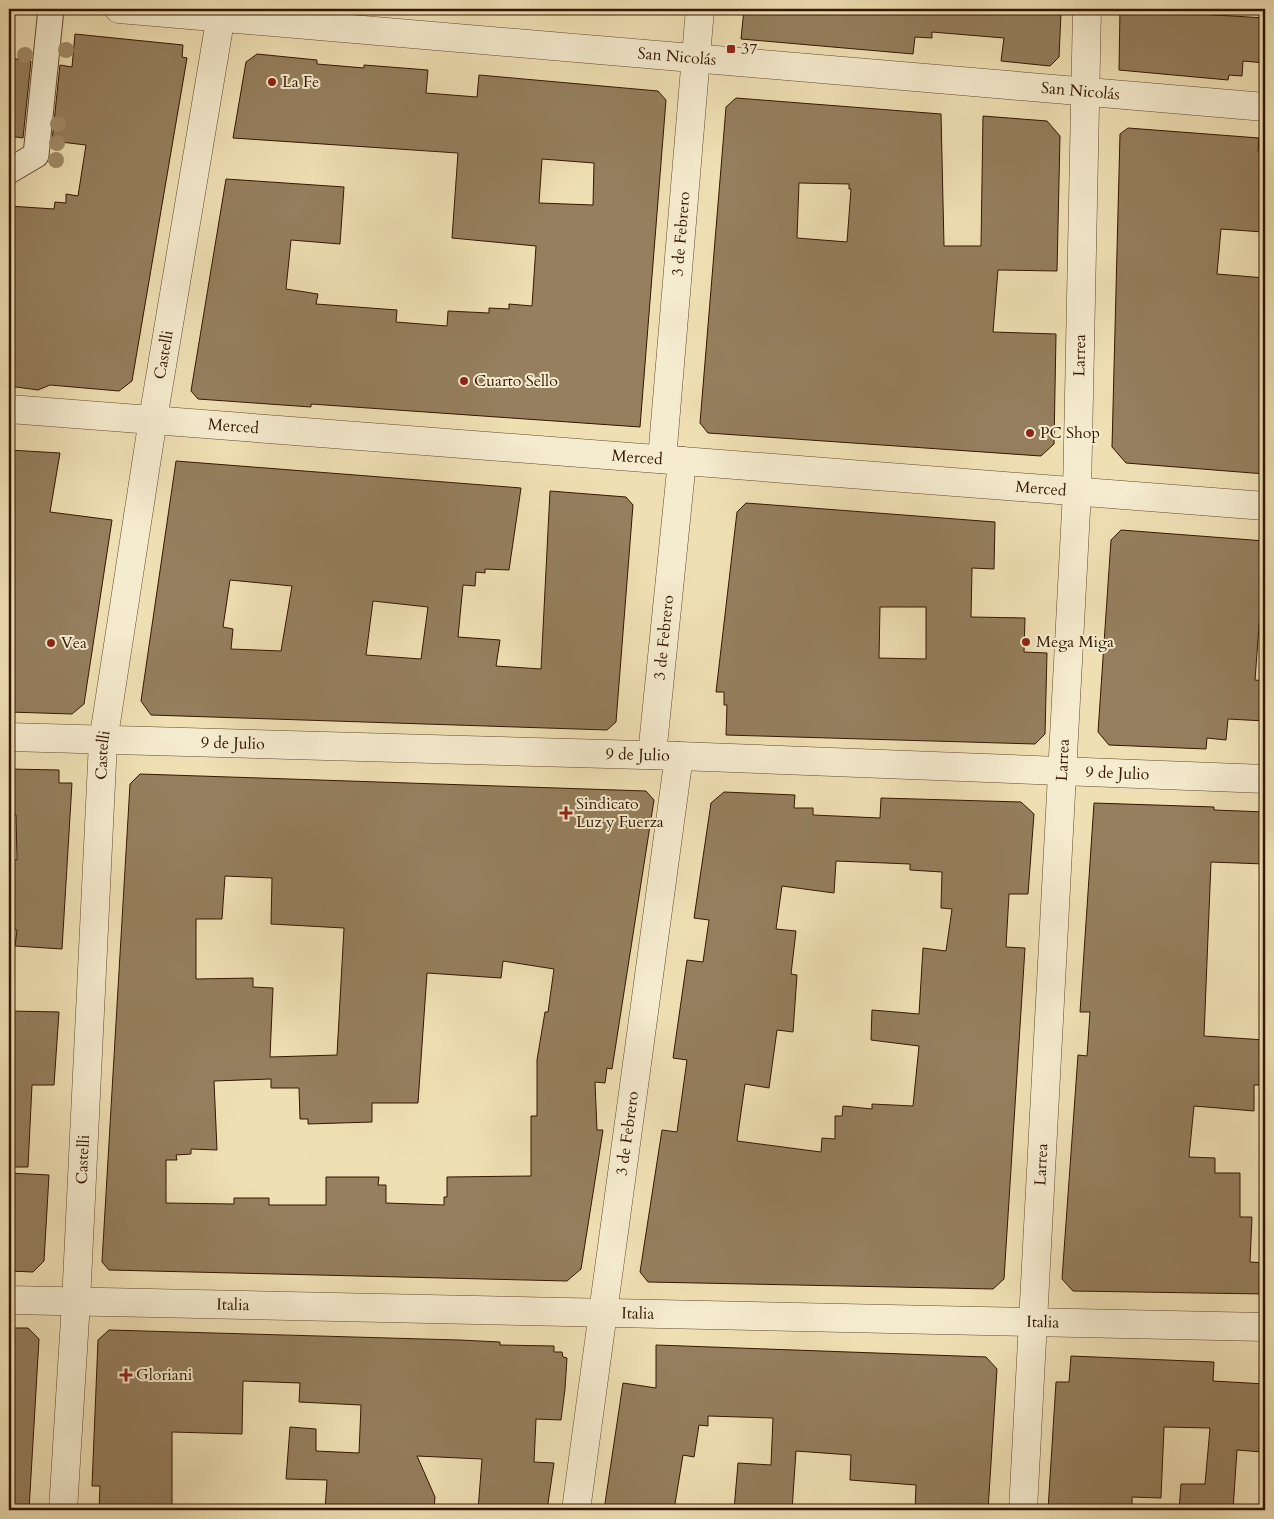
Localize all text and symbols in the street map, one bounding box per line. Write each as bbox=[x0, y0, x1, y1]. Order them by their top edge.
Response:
place label: 37 bbox=[741, 38, 757, 60]
street label: San Nicolás bbox=[637, 42, 717, 71]
marker: 37 bbox=[725, 43, 737, 55]
place label: La Fe bbox=[282, 71, 319, 93]
marker: La Fe bbox=[266, 76, 278, 88]
street label: San Nicolás bbox=[1040, 77, 1121, 106]
street label: 3 de Febrero bbox=[666, 190, 696, 277]
street label: Castelli bbox=[149, 328, 179, 381]
street label: Larrea bbox=[1068, 334, 1091, 377]
place label: Cuarto Sello bbox=[474, 370, 558, 392]
marker: Cuarto Sello bbox=[458, 375, 470, 387]
street label: Merced bbox=[207, 413, 260, 439]
place label: PC Shop bbox=[1040, 422, 1100, 444]
marker: PC Shop bbox=[1024, 427, 1036, 439]
street label: Merced bbox=[611, 445, 664, 470]
street label: Merced bbox=[1015, 476, 1068, 502]
street label: 3 de Febrero bbox=[649, 594, 679, 681]
place label: Mega Miga bbox=[1036, 631, 1114, 653]
place label: Vea bbox=[61, 632, 87, 654]
marker: Mega Miga bbox=[1020, 636, 1032, 648]
marker: Vea bbox=[45, 637, 57, 649]
street label: Castelli bbox=[90, 728, 116, 780]
street label: 9 de Julio bbox=[201, 731, 266, 755]
street label: Larrea bbox=[1051, 738, 1075, 782]
street label: 9 de Julio bbox=[605, 743, 670, 767]
street label: 9 de Julio bbox=[1085, 761, 1150, 785]
place label: Sindicato Luz y Fuerza bbox=[576, 793, 664, 833]
marker: Sindicato Luz y Fuerza bbox=[560, 807, 572, 819]
street label: 3 de Febrero bbox=[611, 1089, 644, 1177]
street label: Castelli bbox=[71, 1134, 95, 1185]
street label: Larrea bbox=[1029, 1143, 1053, 1186]
street label: Italia bbox=[216, 1293, 250, 1316]
street label: Italia bbox=[621, 1302, 655, 1325]
street label: Italia bbox=[1026, 1311, 1060, 1334]
place label: Gloriani bbox=[136, 1364, 193, 1386]
marker: Gloriani bbox=[120, 1369, 132, 1381]

